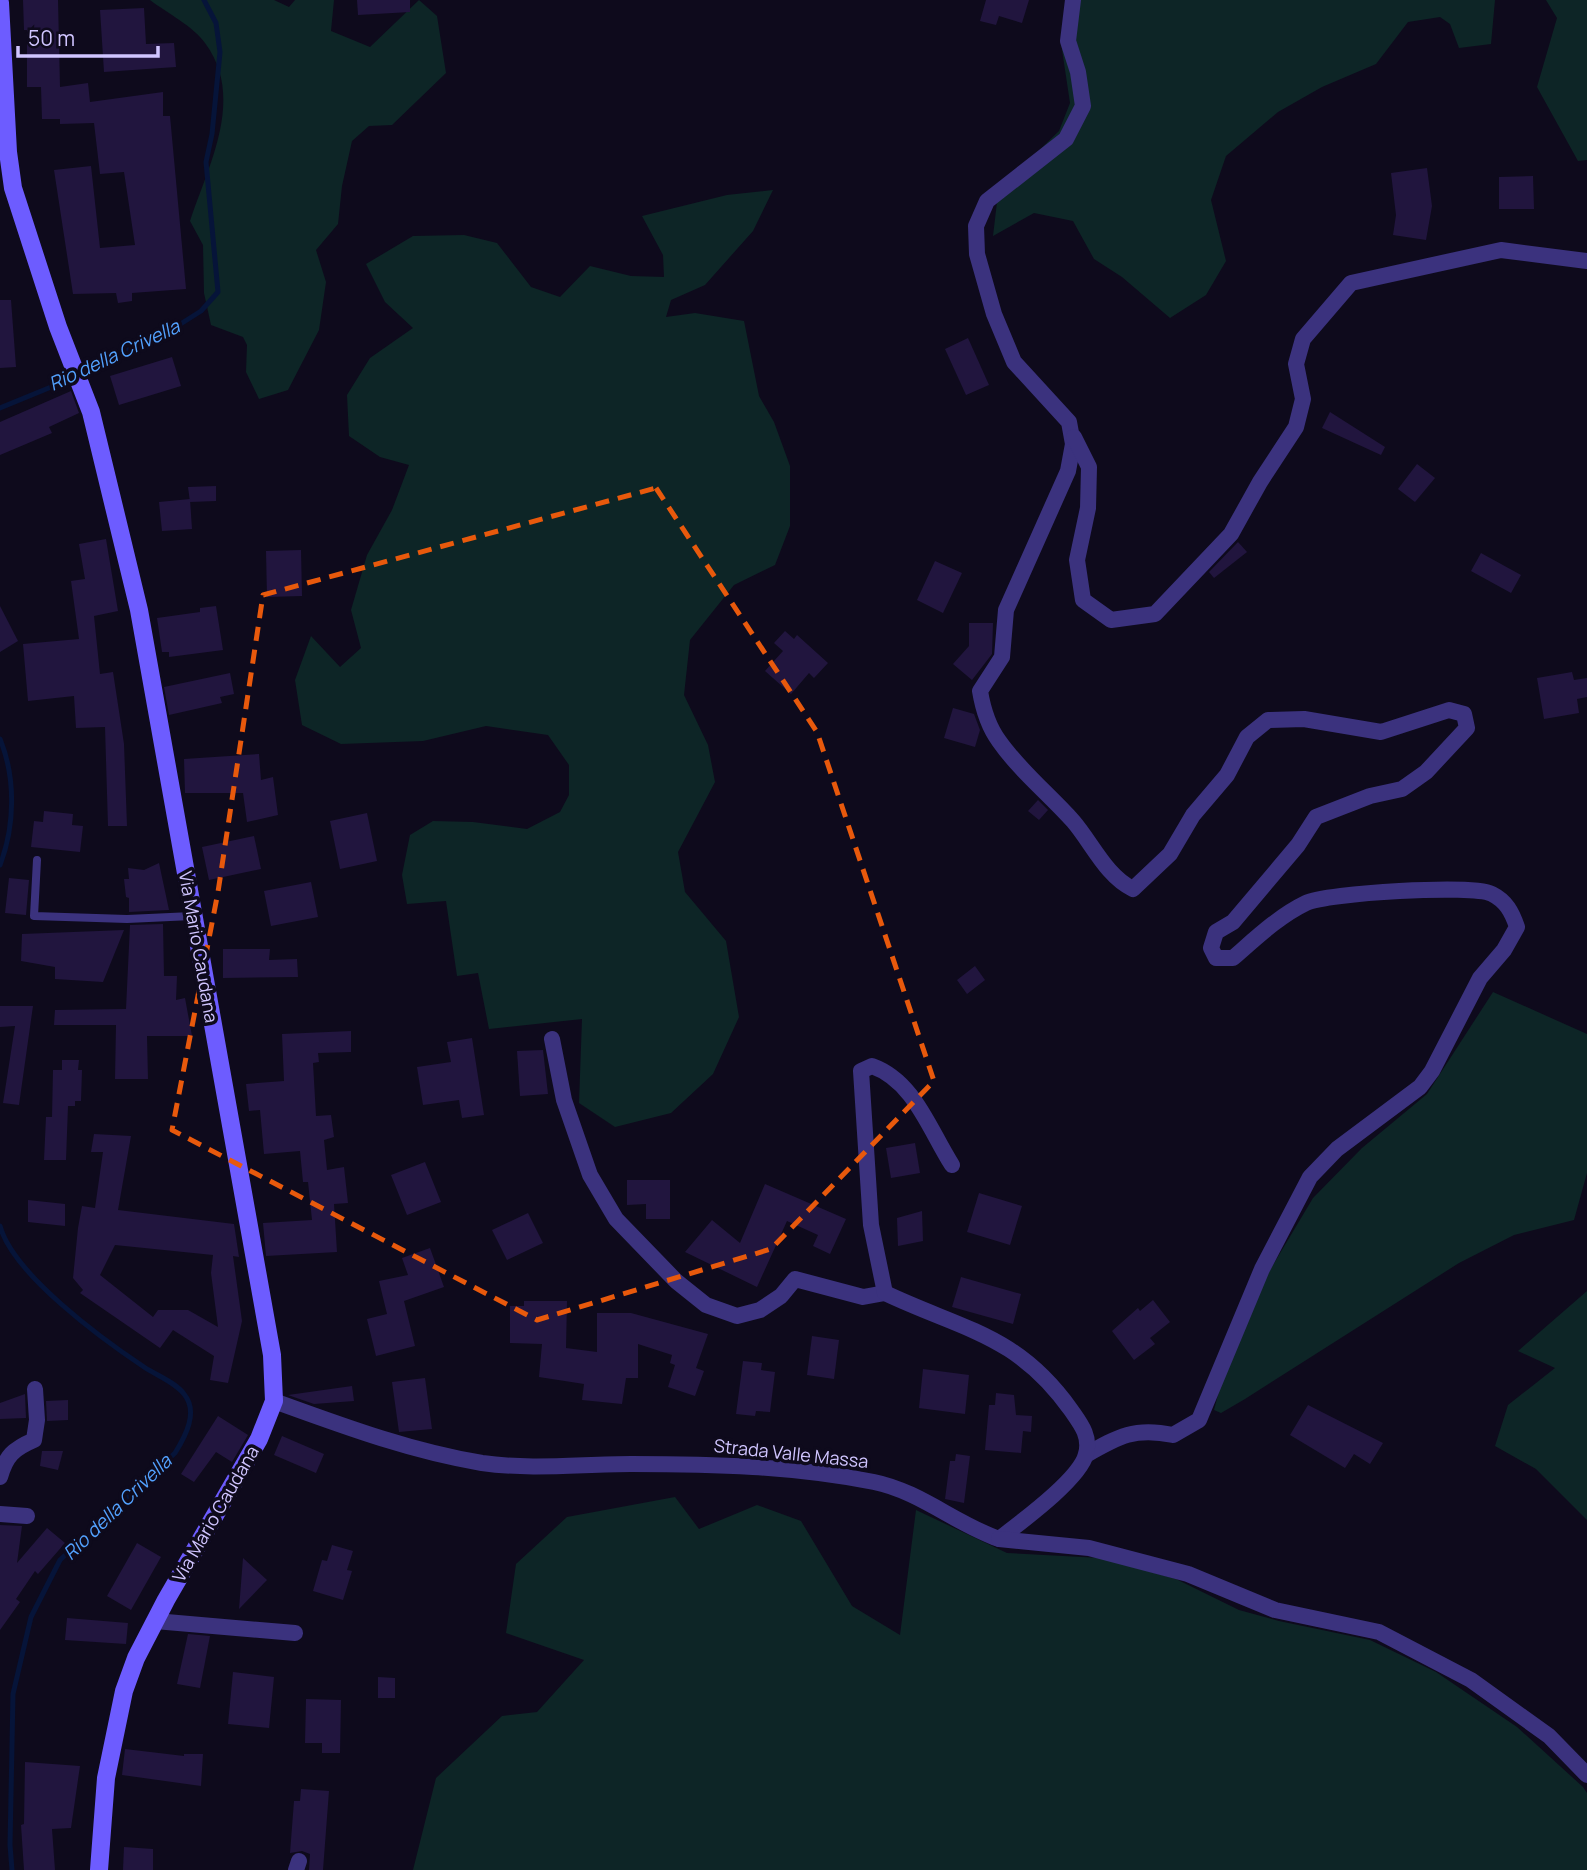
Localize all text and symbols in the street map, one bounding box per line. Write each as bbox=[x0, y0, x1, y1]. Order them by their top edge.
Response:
scale bar bbox=[18, 14, 158, 58]
text: 50 m bbox=[28, 24, 75, 52]
water label: Rio della Crivella bbox=[44, 313, 185, 397]
street label: Via Mario Caudana bbox=[174, 869, 224, 1024]
street label: Strada Valle Massa bbox=[713, 1433, 870, 1473]
street label: Via Mario Caudana bbox=[166, 1441, 264, 1586]
water label: Rio della Crivella bbox=[57, 1447, 178, 1566]

